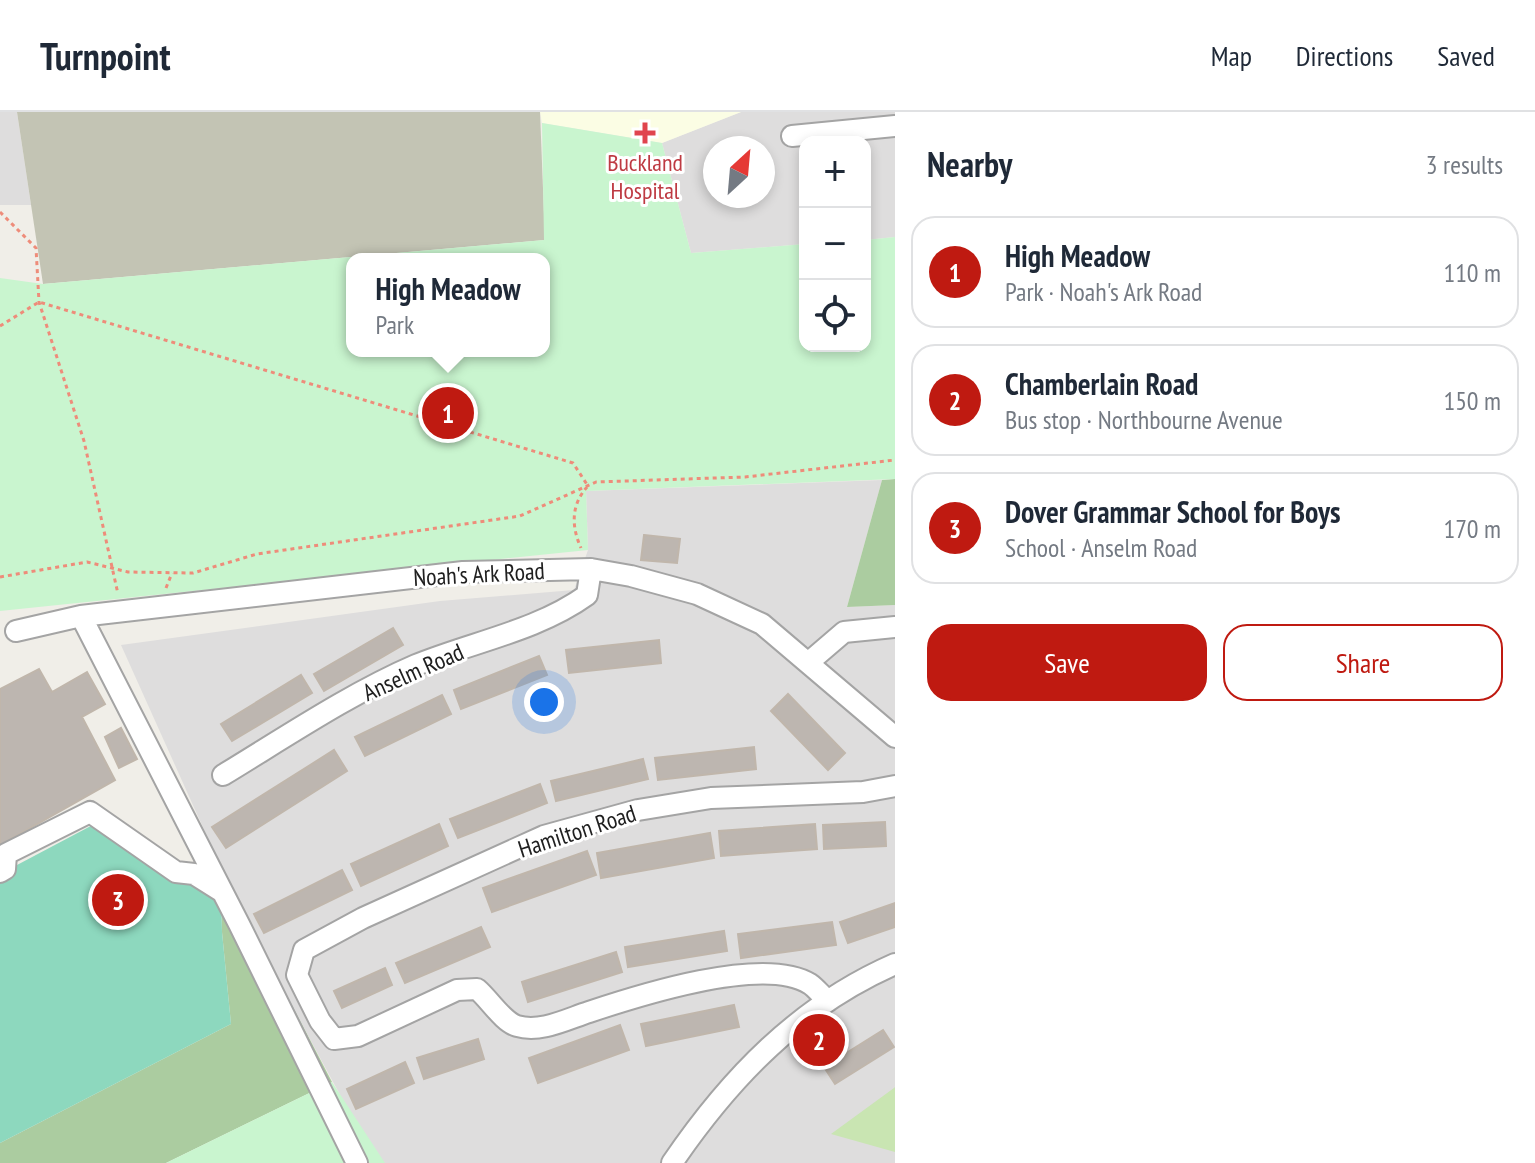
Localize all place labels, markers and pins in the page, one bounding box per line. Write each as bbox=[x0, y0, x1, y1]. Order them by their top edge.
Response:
marker: Buckland Hospital bbox=[634, 122, 656, 144]
place label: Buckland Hospital bbox=[607, 147, 683, 206]
pin: 1 bbox=[422, 383, 474, 443]
pin: 3 bbox=[92, 870, 144, 930]
pin: 2 bbox=[793, 1010, 845, 1070]

